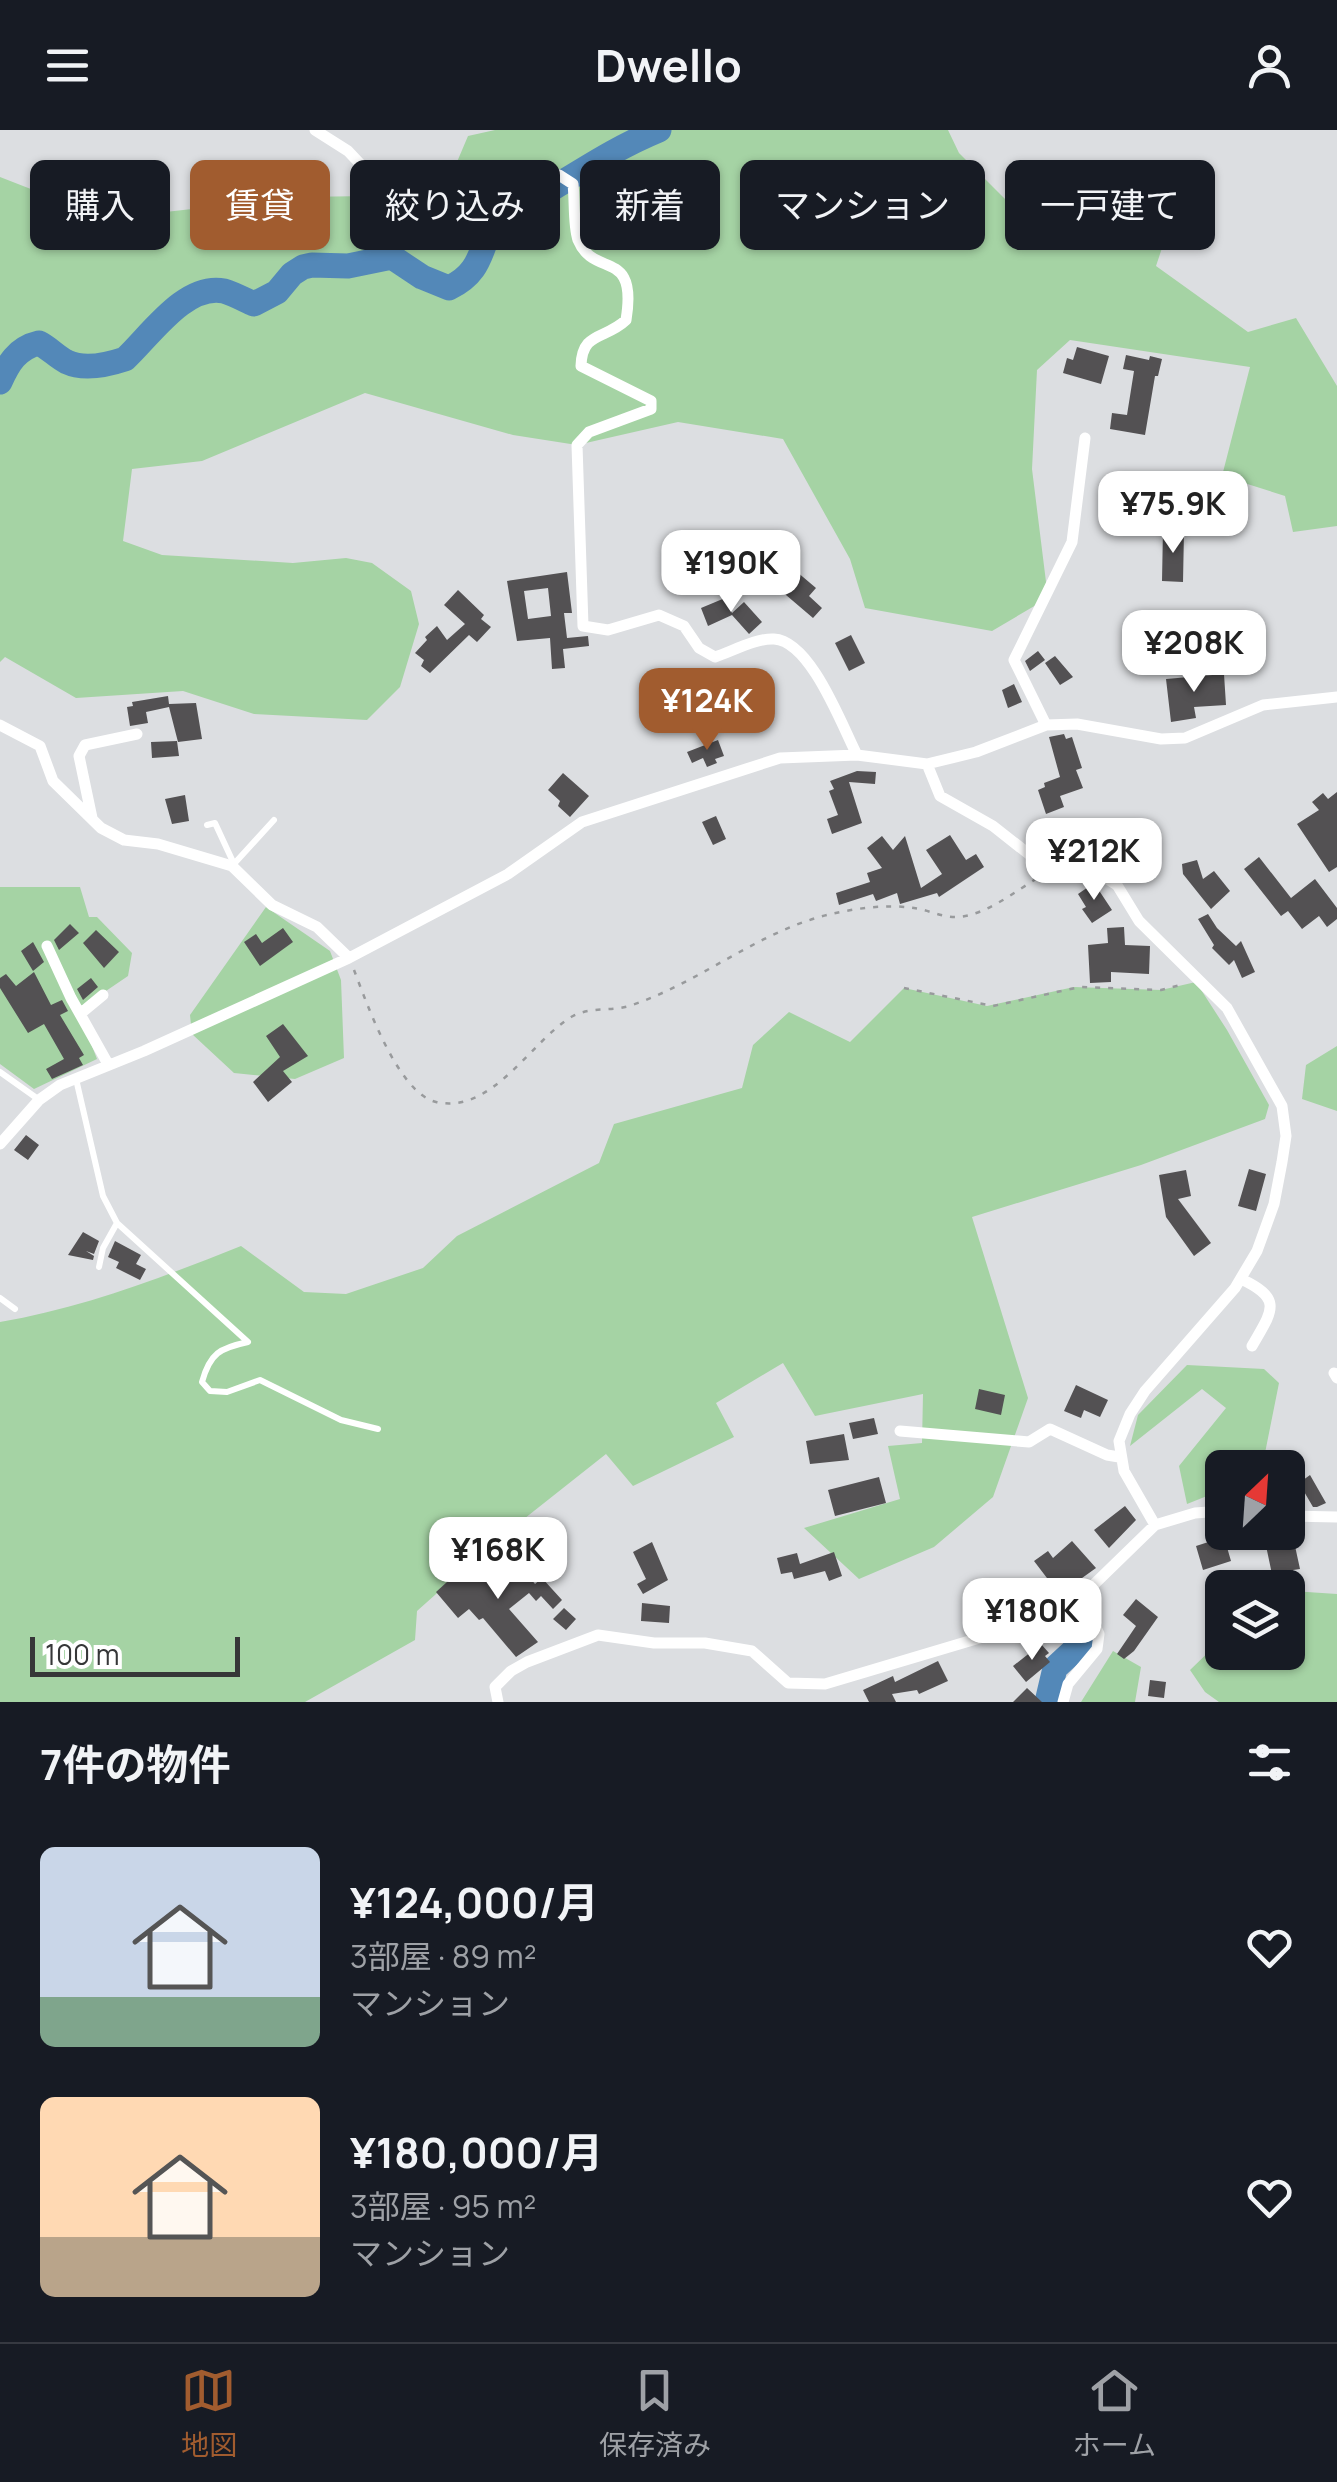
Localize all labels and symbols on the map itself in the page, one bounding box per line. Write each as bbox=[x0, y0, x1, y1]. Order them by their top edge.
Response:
pin: ¥75.9K bbox=[1092, 471, 1254, 556]
pin: ¥190K bbox=[661, 530, 801, 615]
pin: ¥208K bbox=[1124, 610, 1264, 695]
pin: ¥124K bbox=[637, 668, 777, 753]
pin: ¥212K bbox=[1024, 818, 1164, 903]
north arrow bbox=[1205, 1450, 1305, 1550]
pin: ¥168K bbox=[428, 1517, 568, 1602]
pin: ¥180K bbox=[962, 1578, 1102, 1663]
scale bar bbox=[30, 1632, 240, 1676]

